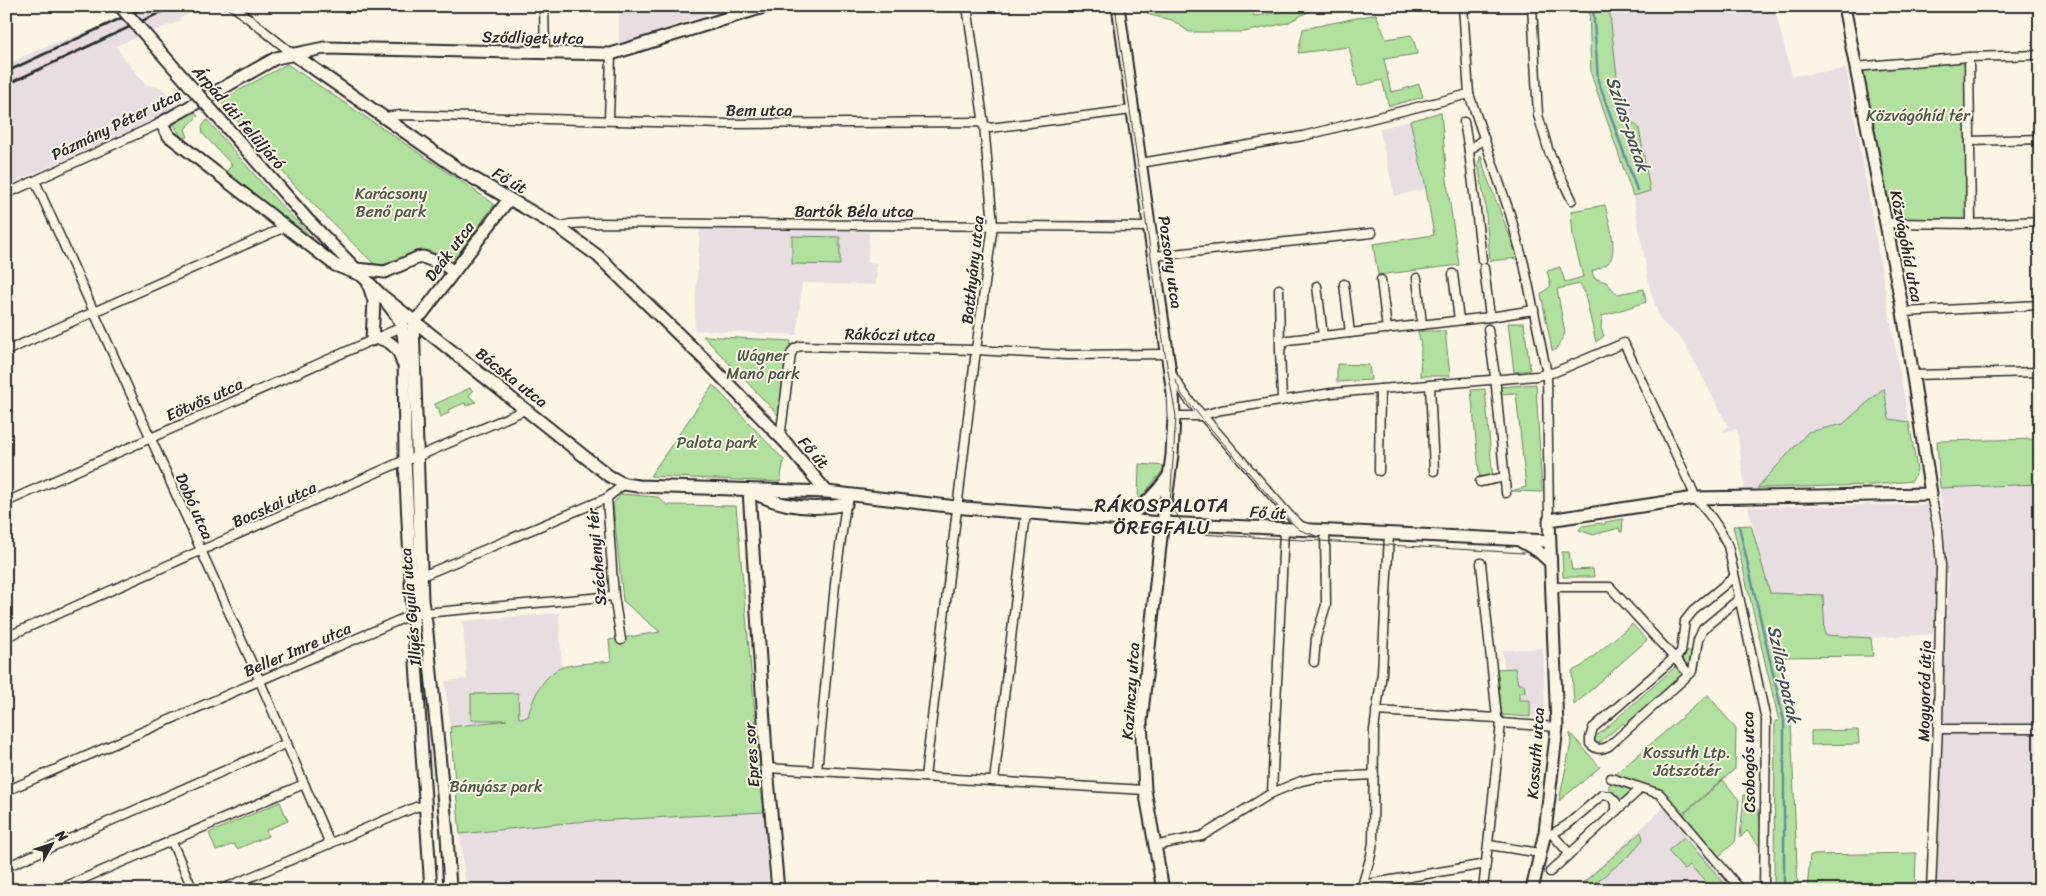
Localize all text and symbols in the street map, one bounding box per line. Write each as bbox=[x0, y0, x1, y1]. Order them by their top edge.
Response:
street label: Sződliget utca bbox=[482, 22, 584, 53]
street label: Árpád úti felüljáró bbox=[184, 58, 293, 177]
water label: Szilas-patak bbox=[1597, 72, 1660, 178]
street label: Pázmány Péter utca bbox=[46, 80, 187, 169]
street label: Bem utca bbox=[726, 96, 792, 125]
park label: Közvágóhíd tér bbox=[1866, 101, 1971, 130]
street label: Fő út bbox=[487, 159, 533, 202]
park label: Karácsony Benő park bbox=[355, 179, 428, 226]
street label: Közvágóhíd utca bbox=[1881, 188, 1932, 306]
street label: Bartók Béla utca bbox=[794, 197, 914, 226]
street label: Batthyány utca bbox=[952, 213, 993, 326]
street label: Pozsony utca bbox=[1150, 214, 1191, 310]
street label: Deák utca bbox=[417, 215, 482, 288]
street label: Rákóczi utca bbox=[845, 319, 935, 350]
street label: Bácska utca bbox=[469, 340, 554, 415]
park label: Wágner Manó park bbox=[726, 341, 800, 388]
street label: Eötvös utca bbox=[161, 369, 248, 429]
park label: Palota park bbox=[676, 428, 758, 457]
street label: Fő út bbox=[791, 429, 837, 476]
street label: Dobó utca bbox=[167, 468, 222, 544]
street label: Bocskai utca bbox=[227, 472, 322, 536]
district label: RÁKOSPALOTA ÖREGFALU bbox=[1095, 489, 1229, 544]
street label: Fő út bbox=[1249, 497, 1287, 528]
street label: Széchenyi tér bbox=[578, 506, 615, 607]
street label: Illyés Gyula utca bbox=[391, 547, 430, 668]
street label: Beller Imre utca bbox=[239, 613, 356, 685]
water label: Szilas-patak bbox=[1758, 622, 1810, 727]
street label: Mogyoród útja bbox=[1909, 640, 1940, 742]
street label: Kazinczy utca bbox=[1113, 641, 1148, 741]
street label: Kossuth utca bbox=[1518, 706, 1553, 800]
street label: Csobogós utca bbox=[1733, 711, 1764, 813]
street label: Epres sor bbox=[735, 720, 768, 788]
park label: Kossuth Ltp. Játszótér bbox=[1643, 738, 1731, 785]
park label: Bányász park bbox=[450, 772, 543, 801]
north arrow bbox=[28, 818, 78, 868]
text: N bbox=[48, 823, 74, 848]

